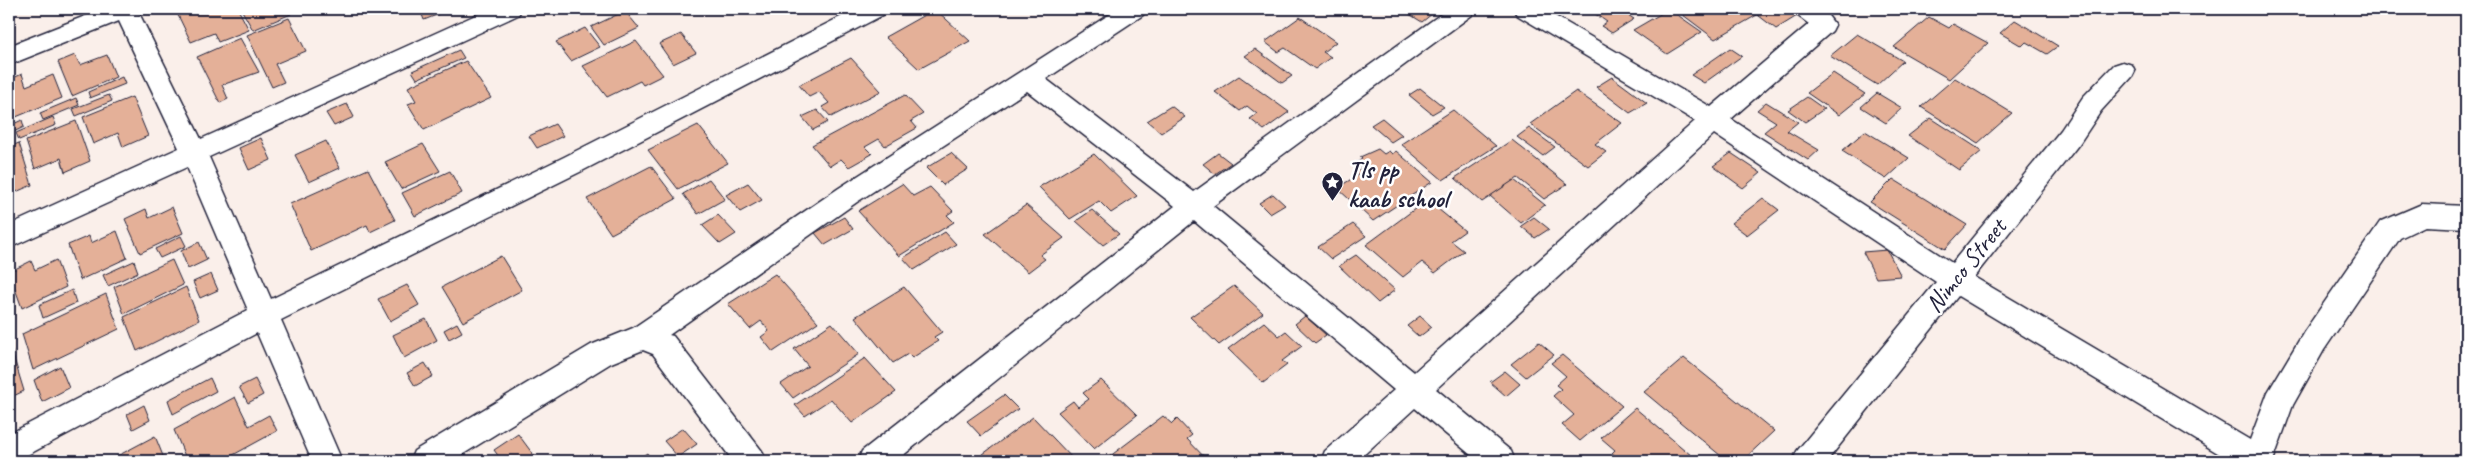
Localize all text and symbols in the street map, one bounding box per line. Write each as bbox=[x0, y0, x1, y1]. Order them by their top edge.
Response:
place label: Tls pp kaab school bbox=[1348, 154, 1452, 215]
place icon: Tls pp kaab school bbox=[1320, 171, 1344, 202]
street label: Nimco Street bbox=[1918, 210, 2015, 319]

